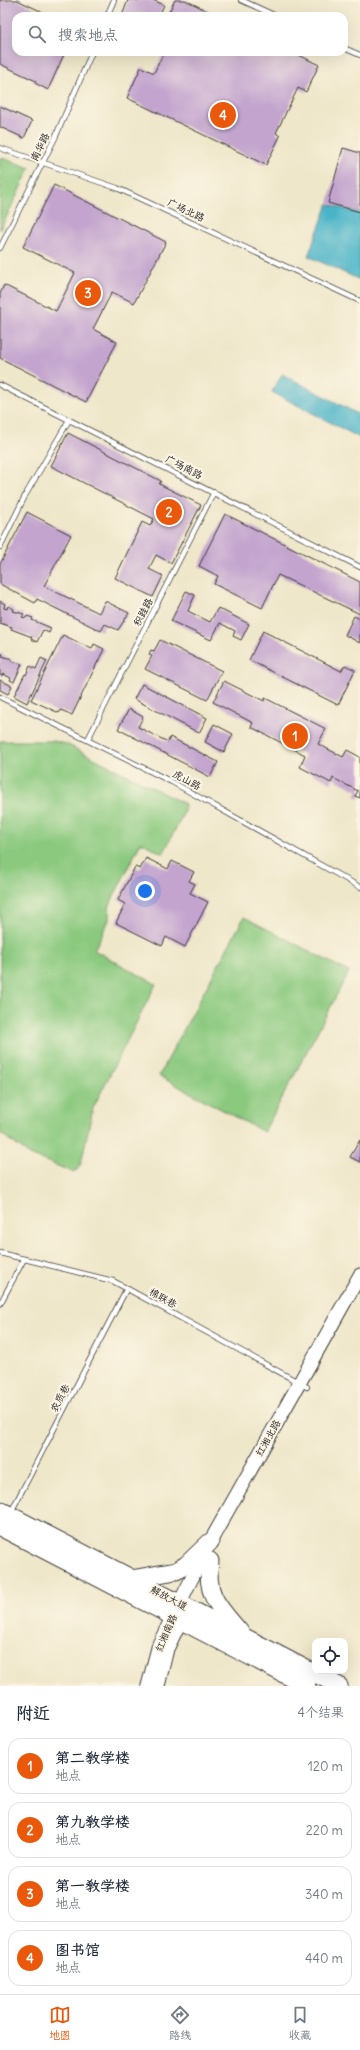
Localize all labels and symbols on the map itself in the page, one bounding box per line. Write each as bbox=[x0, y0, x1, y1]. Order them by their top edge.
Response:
pin: 4 bbox=[210, 100, 236, 130]
street label: 南华路 bbox=[28, 131, 52, 163]
street label: 广场北路 bbox=[165, 196, 207, 224]
pin: 3 bbox=[75, 278, 101, 308]
street label: 广场南路 bbox=[163, 452, 205, 482]
pin: 2 bbox=[156, 497, 182, 527]
street label: 积跬路 bbox=[130, 596, 156, 628]
pin: 1 bbox=[282, 721, 308, 751]
street label: 虎山路 bbox=[171, 767, 203, 793]
your location bbox=[135, 881, 155, 901]
street label: 棉联巷 bbox=[147, 1285, 180, 1311]
street label: 农质巷 bbox=[47, 1381, 73, 1414]
street label: 红湘北路 bbox=[253, 1417, 283, 1459]
street label: 解放大道 bbox=[148, 1583, 190, 1613]
street label: 红湘南路 bbox=[152, 1612, 180, 1654]

